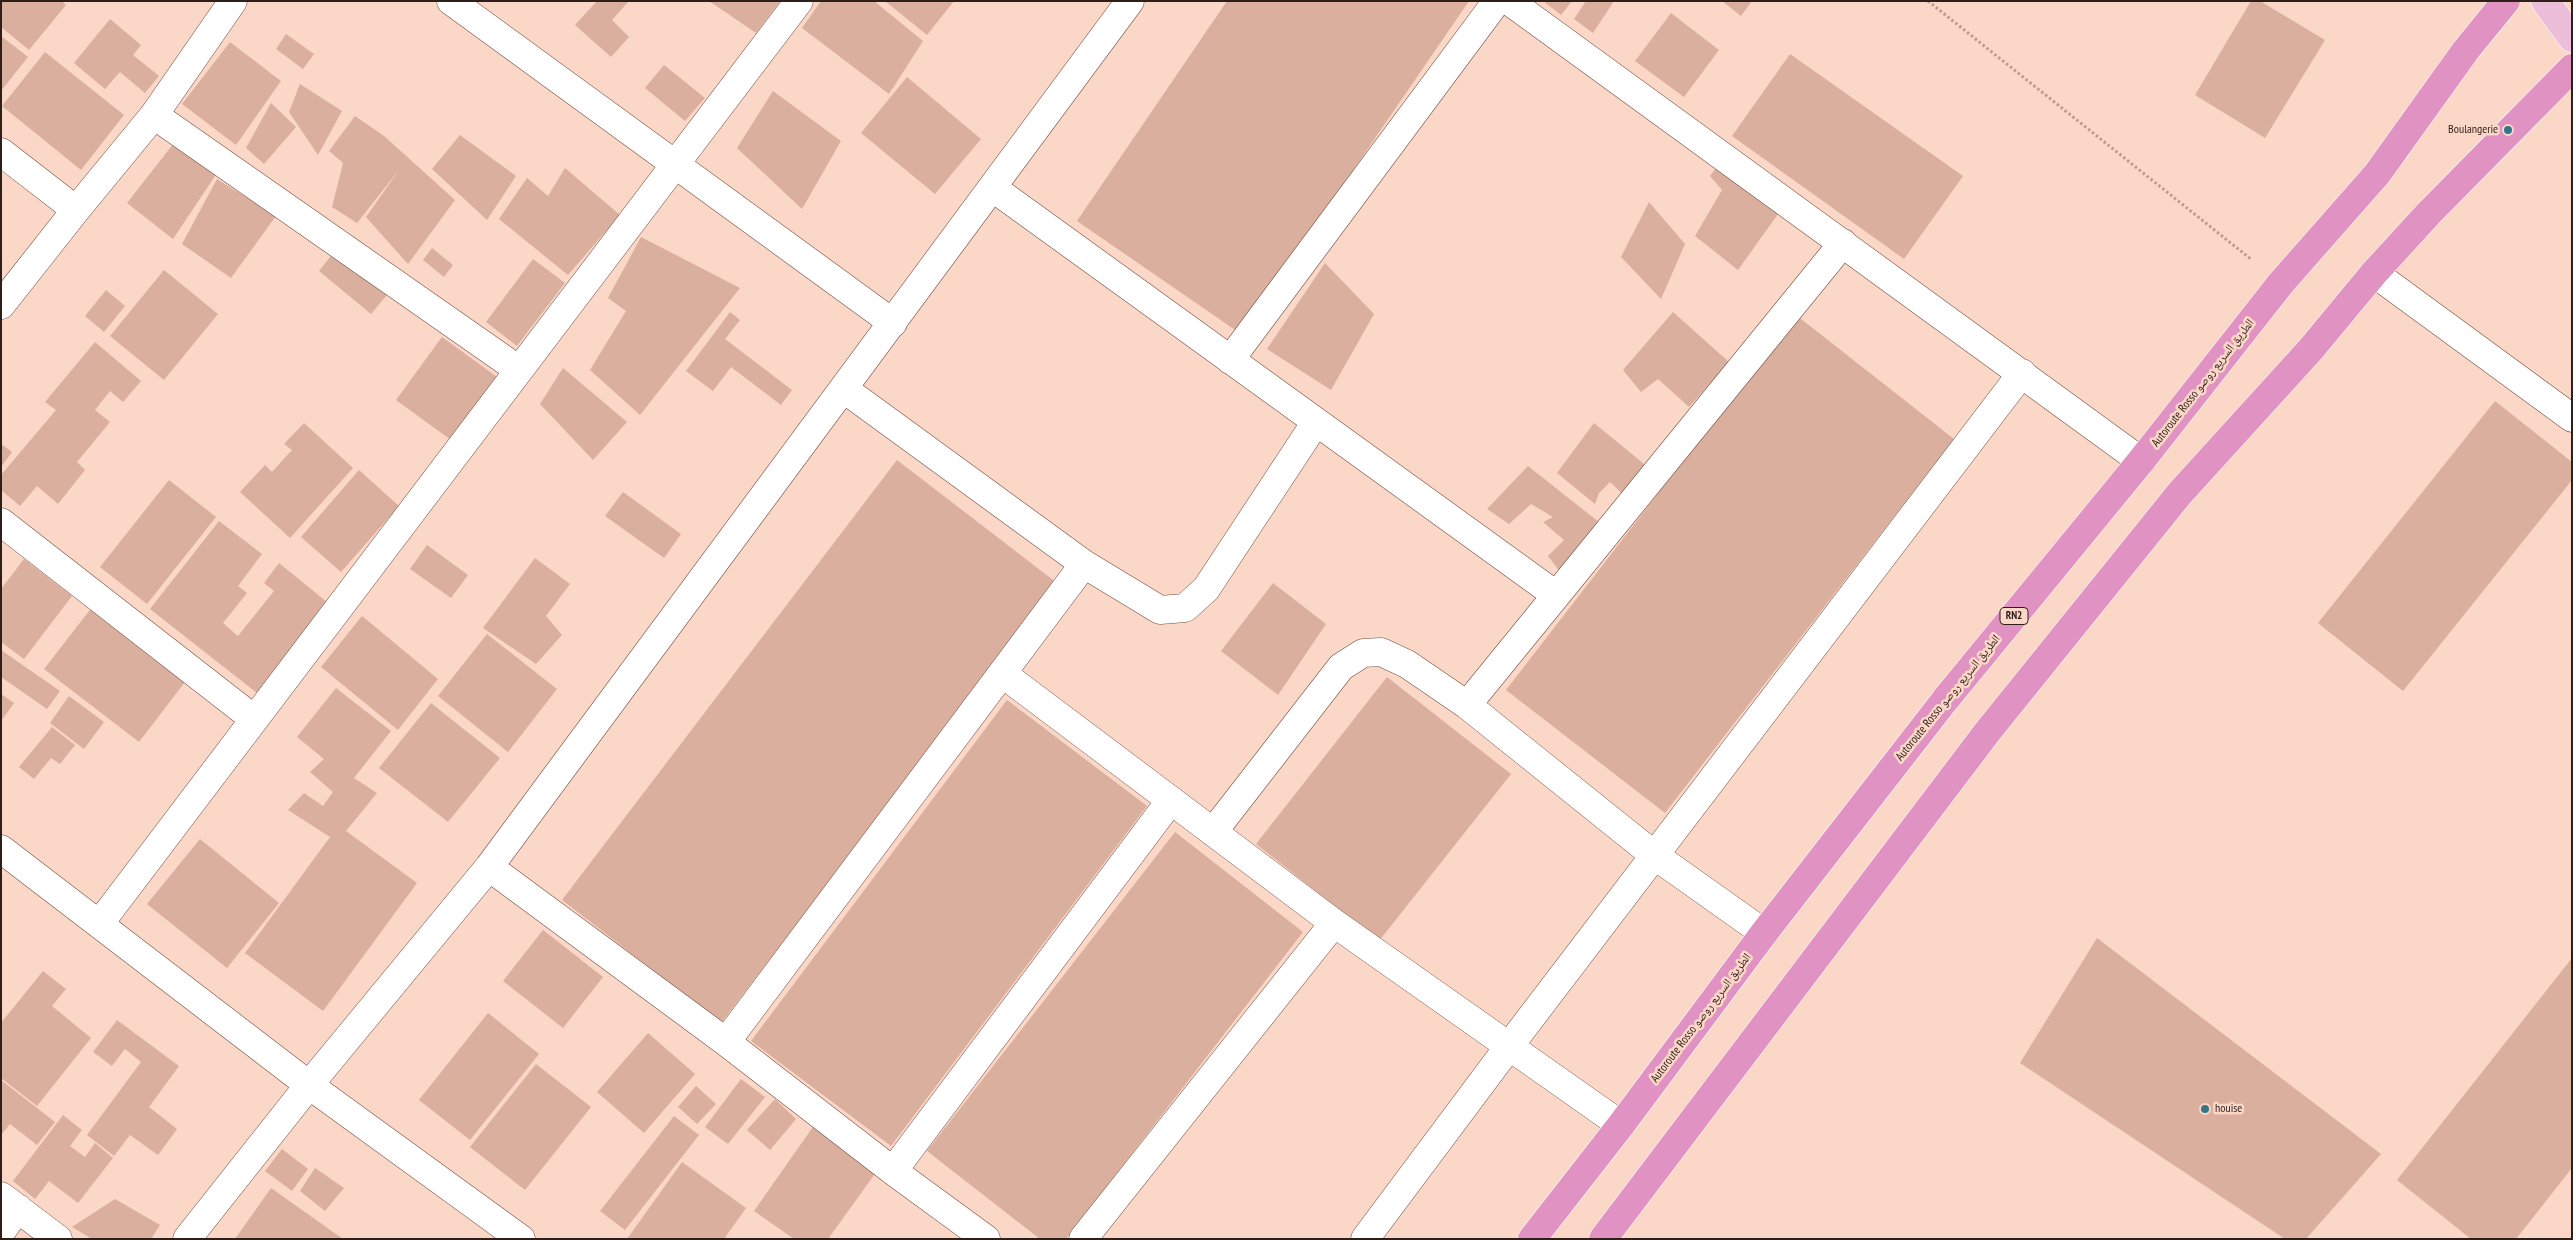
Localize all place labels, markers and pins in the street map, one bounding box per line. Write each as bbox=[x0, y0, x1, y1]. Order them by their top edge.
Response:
place label: Boulangerie bbox=[2448, 123, 2498, 137]
marker: Boulangerie bbox=[2502, 124, 2514, 136]
place label: houise bbox=[2215, 1102, 2242, 1116]
marker: houise bbox=[2199, 1103, 2211, 1115]

